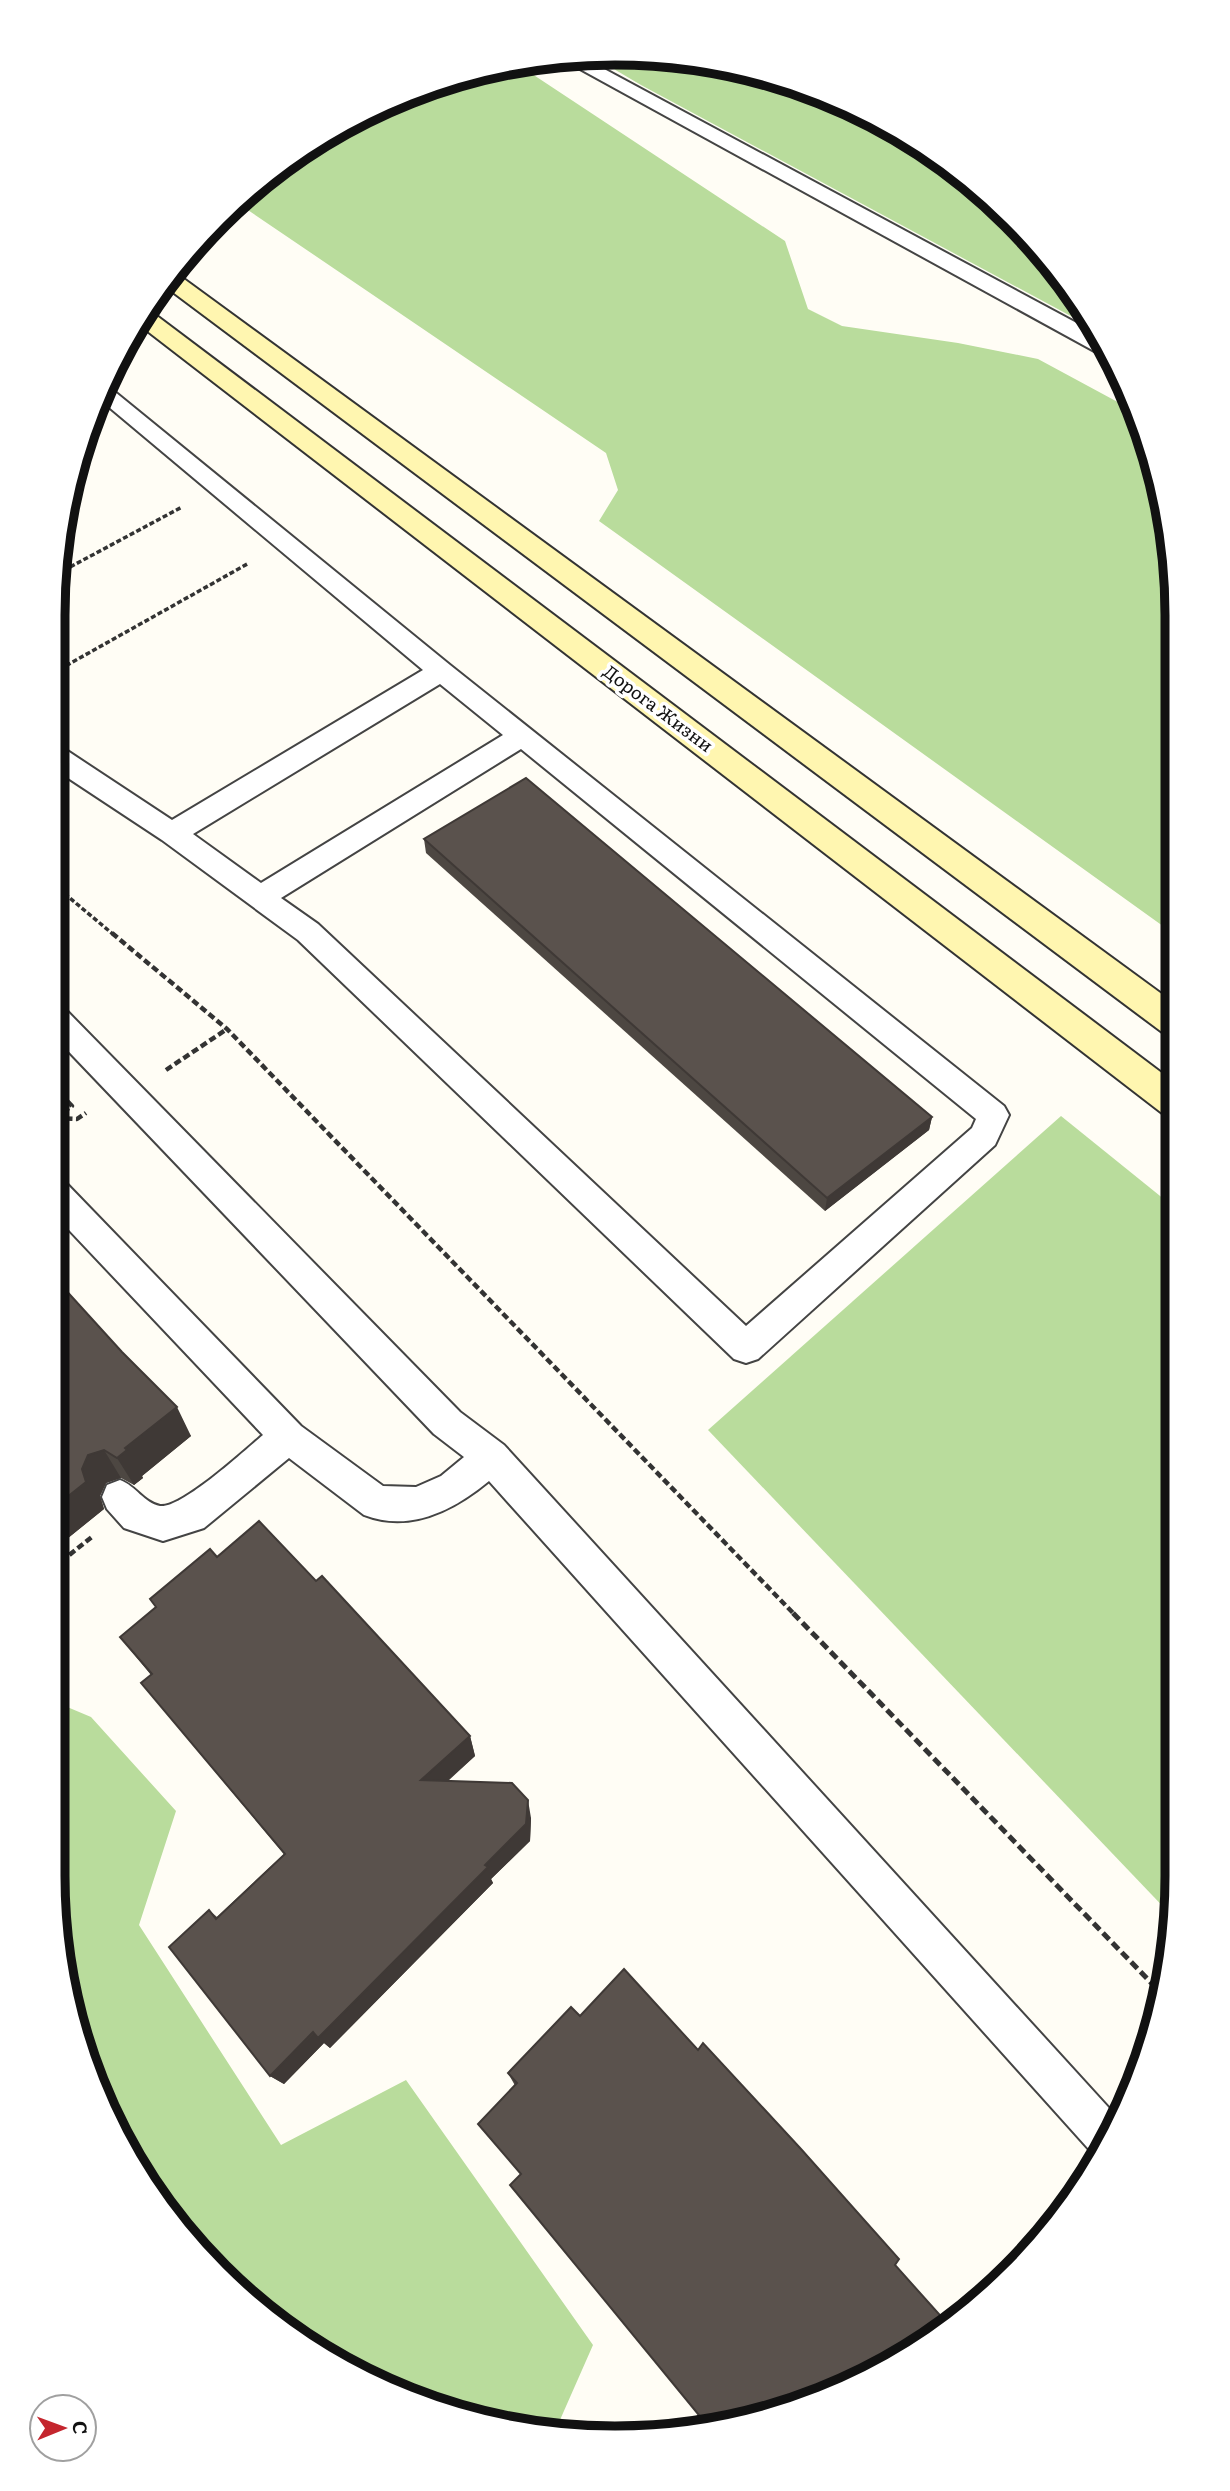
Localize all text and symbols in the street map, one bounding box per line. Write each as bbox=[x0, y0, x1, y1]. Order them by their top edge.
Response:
street label: Дорога Жизни bbox=[598, 658, 719, 758]
north arrow bbox=[28, 2393, 98, 2463]
text: С bbox=[67, 2421, 95, 2435]

